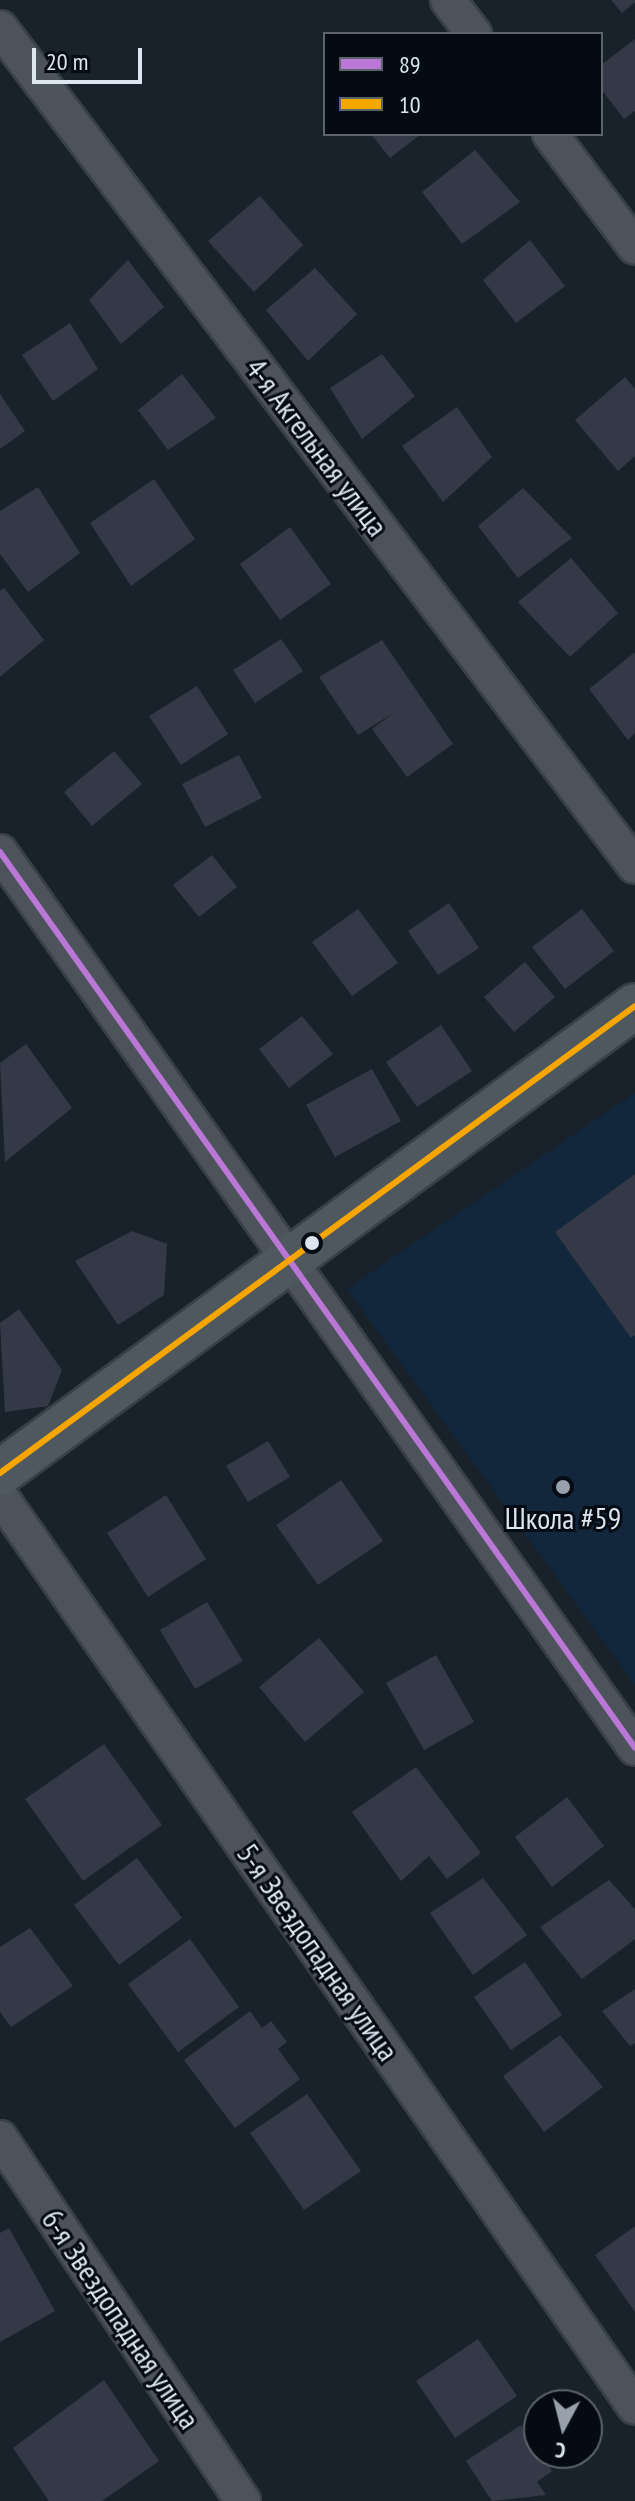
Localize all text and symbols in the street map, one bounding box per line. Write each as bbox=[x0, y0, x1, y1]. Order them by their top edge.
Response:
scale bar bbox=[36, 32, 146, 82]
legend bbox=[323, 32, 603, 136]
text: 20 m bbox=[46, 46, 88, 77]
text: 89 bbox=[399, 49, 421, 80]
text: 10 bbox=[399, 89, 421, 120]
street label: 4-я Акгельная улица bbox=[238, 351, 396, 543]
unlabelled marker bbox=[304, 1235, 320, 1251]
marker: Школа #59 bbox=[554, 1478, 572, 1496]
place label: Школа #59 bbox=[505, 1500, 621, 1536]
street label: 5-я Звездопадная улица bbox=[230, 1836, 406, 2068]
street label: 6-я Звездопадная улица bbox=[34, 2202, 208, 2436]
north arrow bbox=[523, 2389, 603, 2469]
text: С bbox=[554, 2436, 567, 2465]

